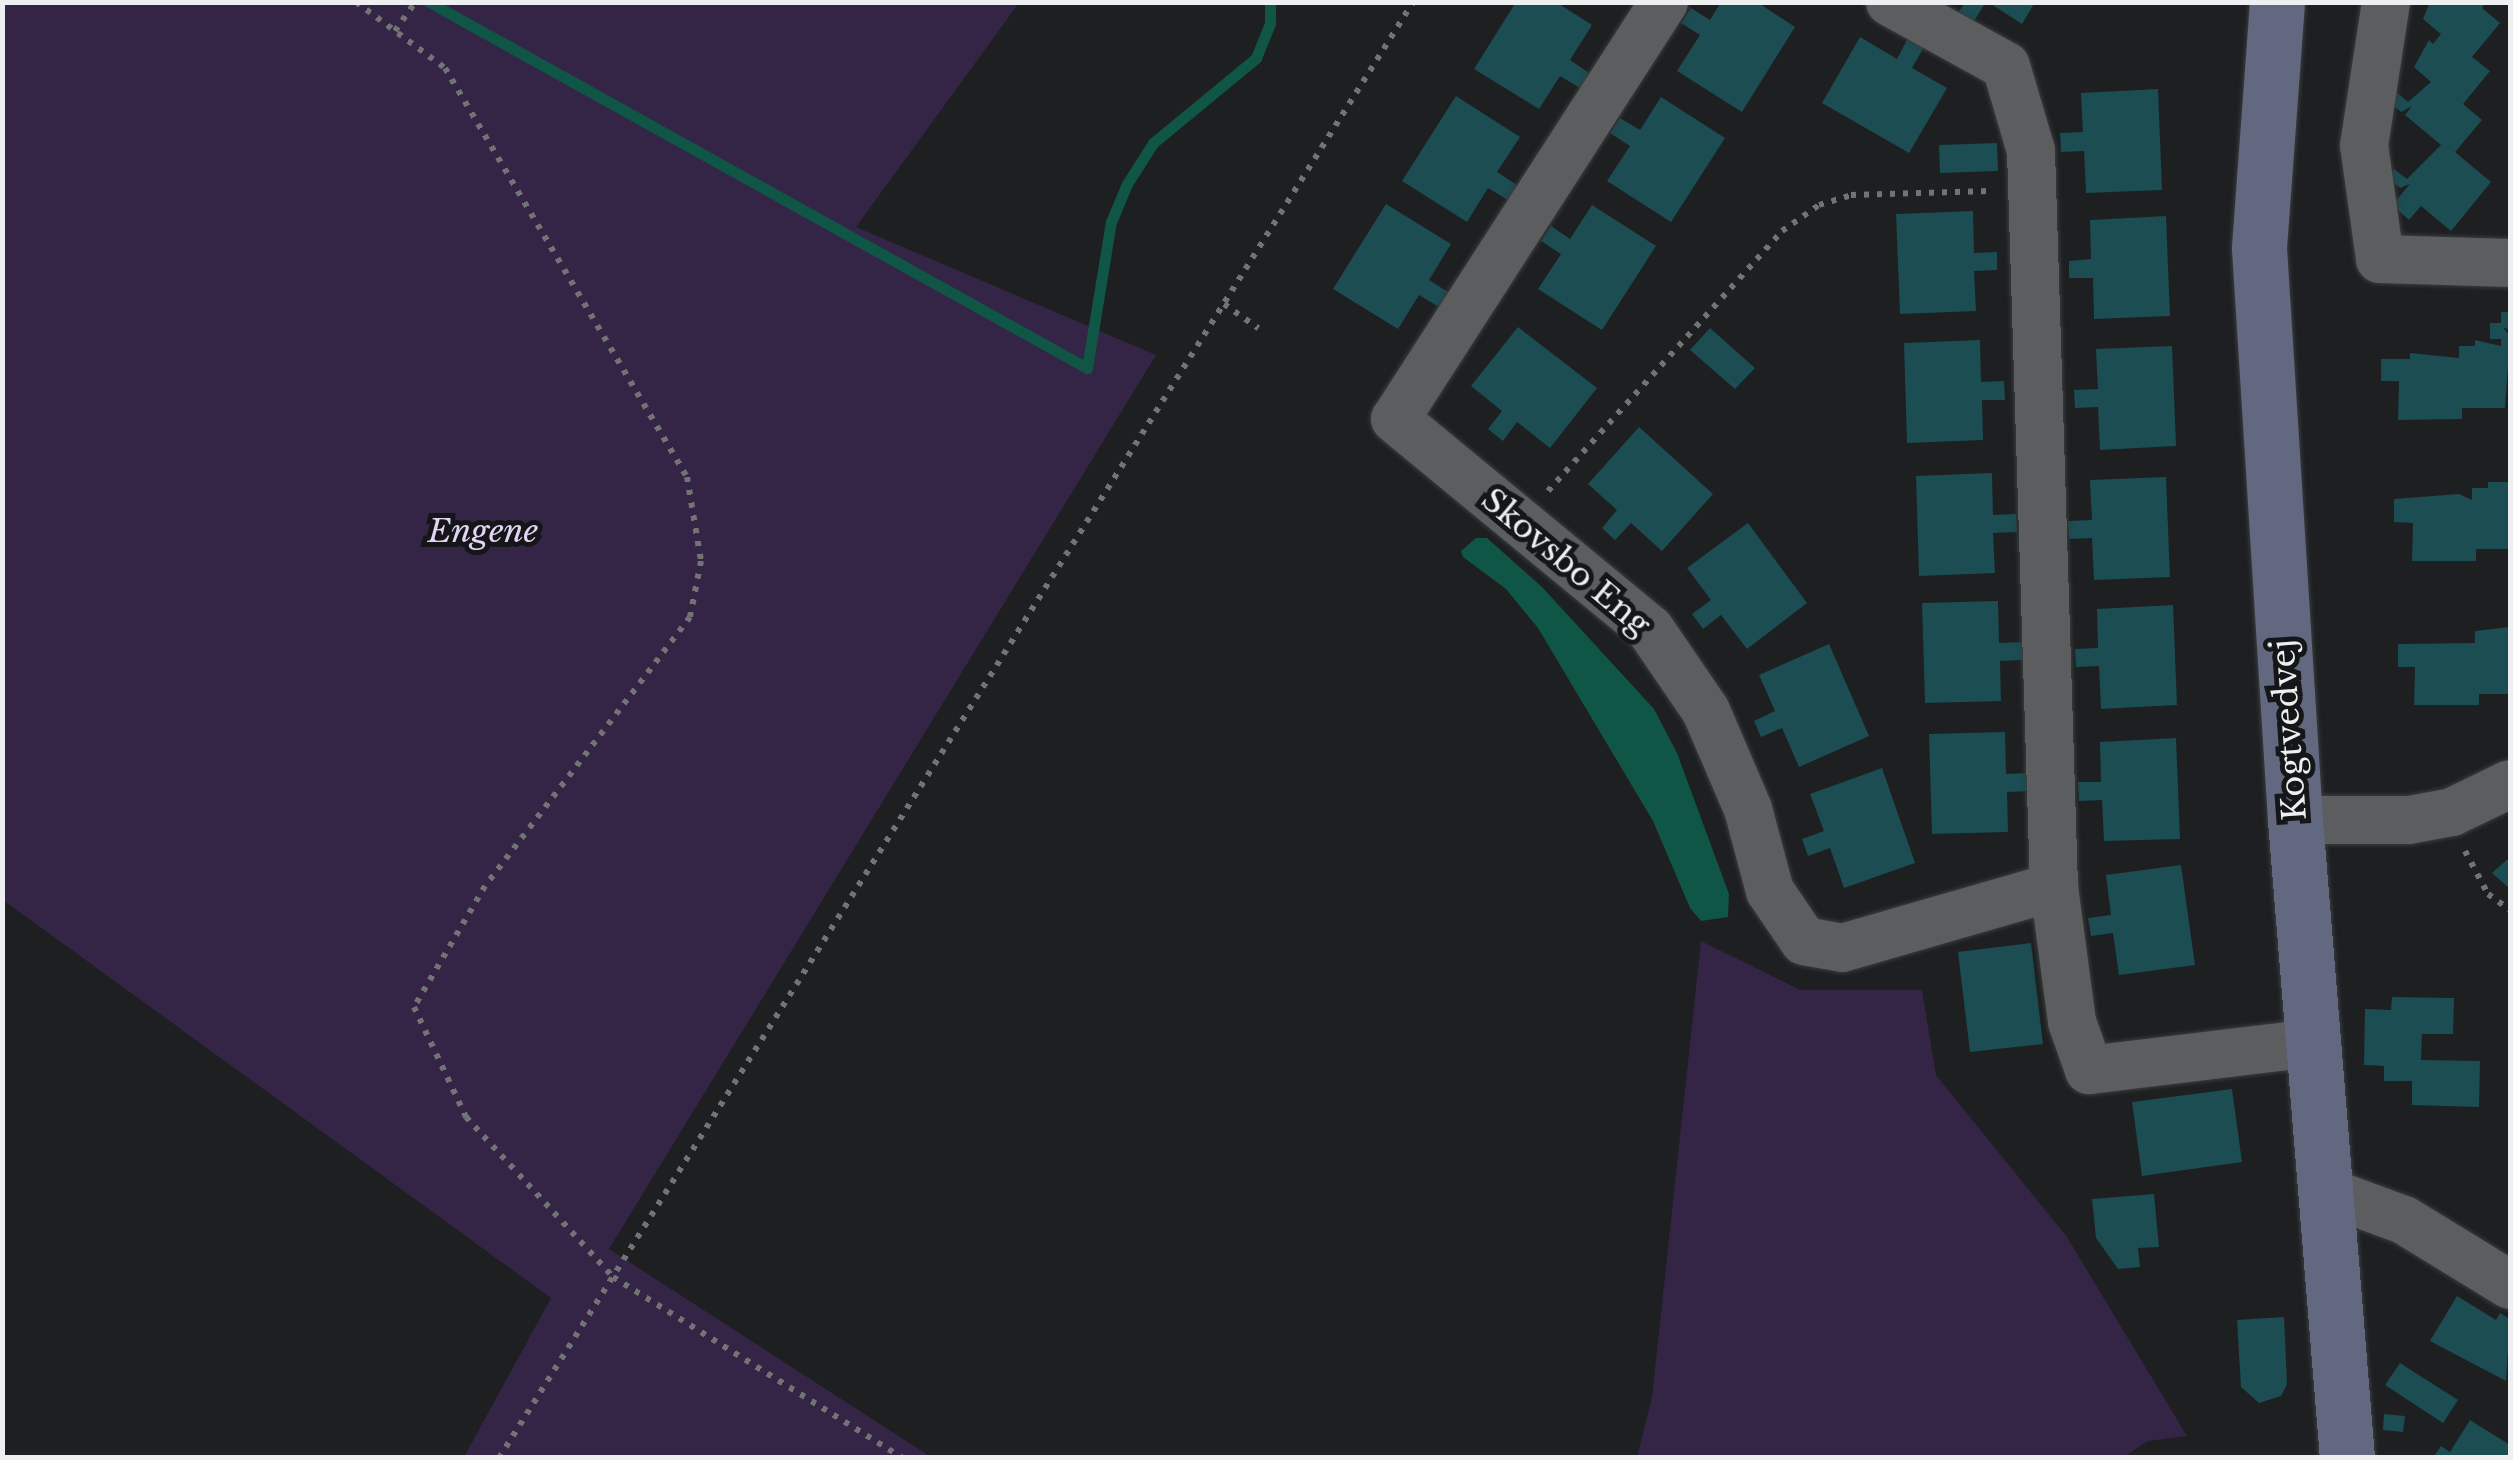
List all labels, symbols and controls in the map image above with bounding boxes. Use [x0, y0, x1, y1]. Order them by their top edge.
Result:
street label: Skovsbo Eng [1474, 480, 1658, 644]
park label: Engene [428, 512, 538, 550]
street label: Kogtvedvej [2264, 638, 2314, 822]

